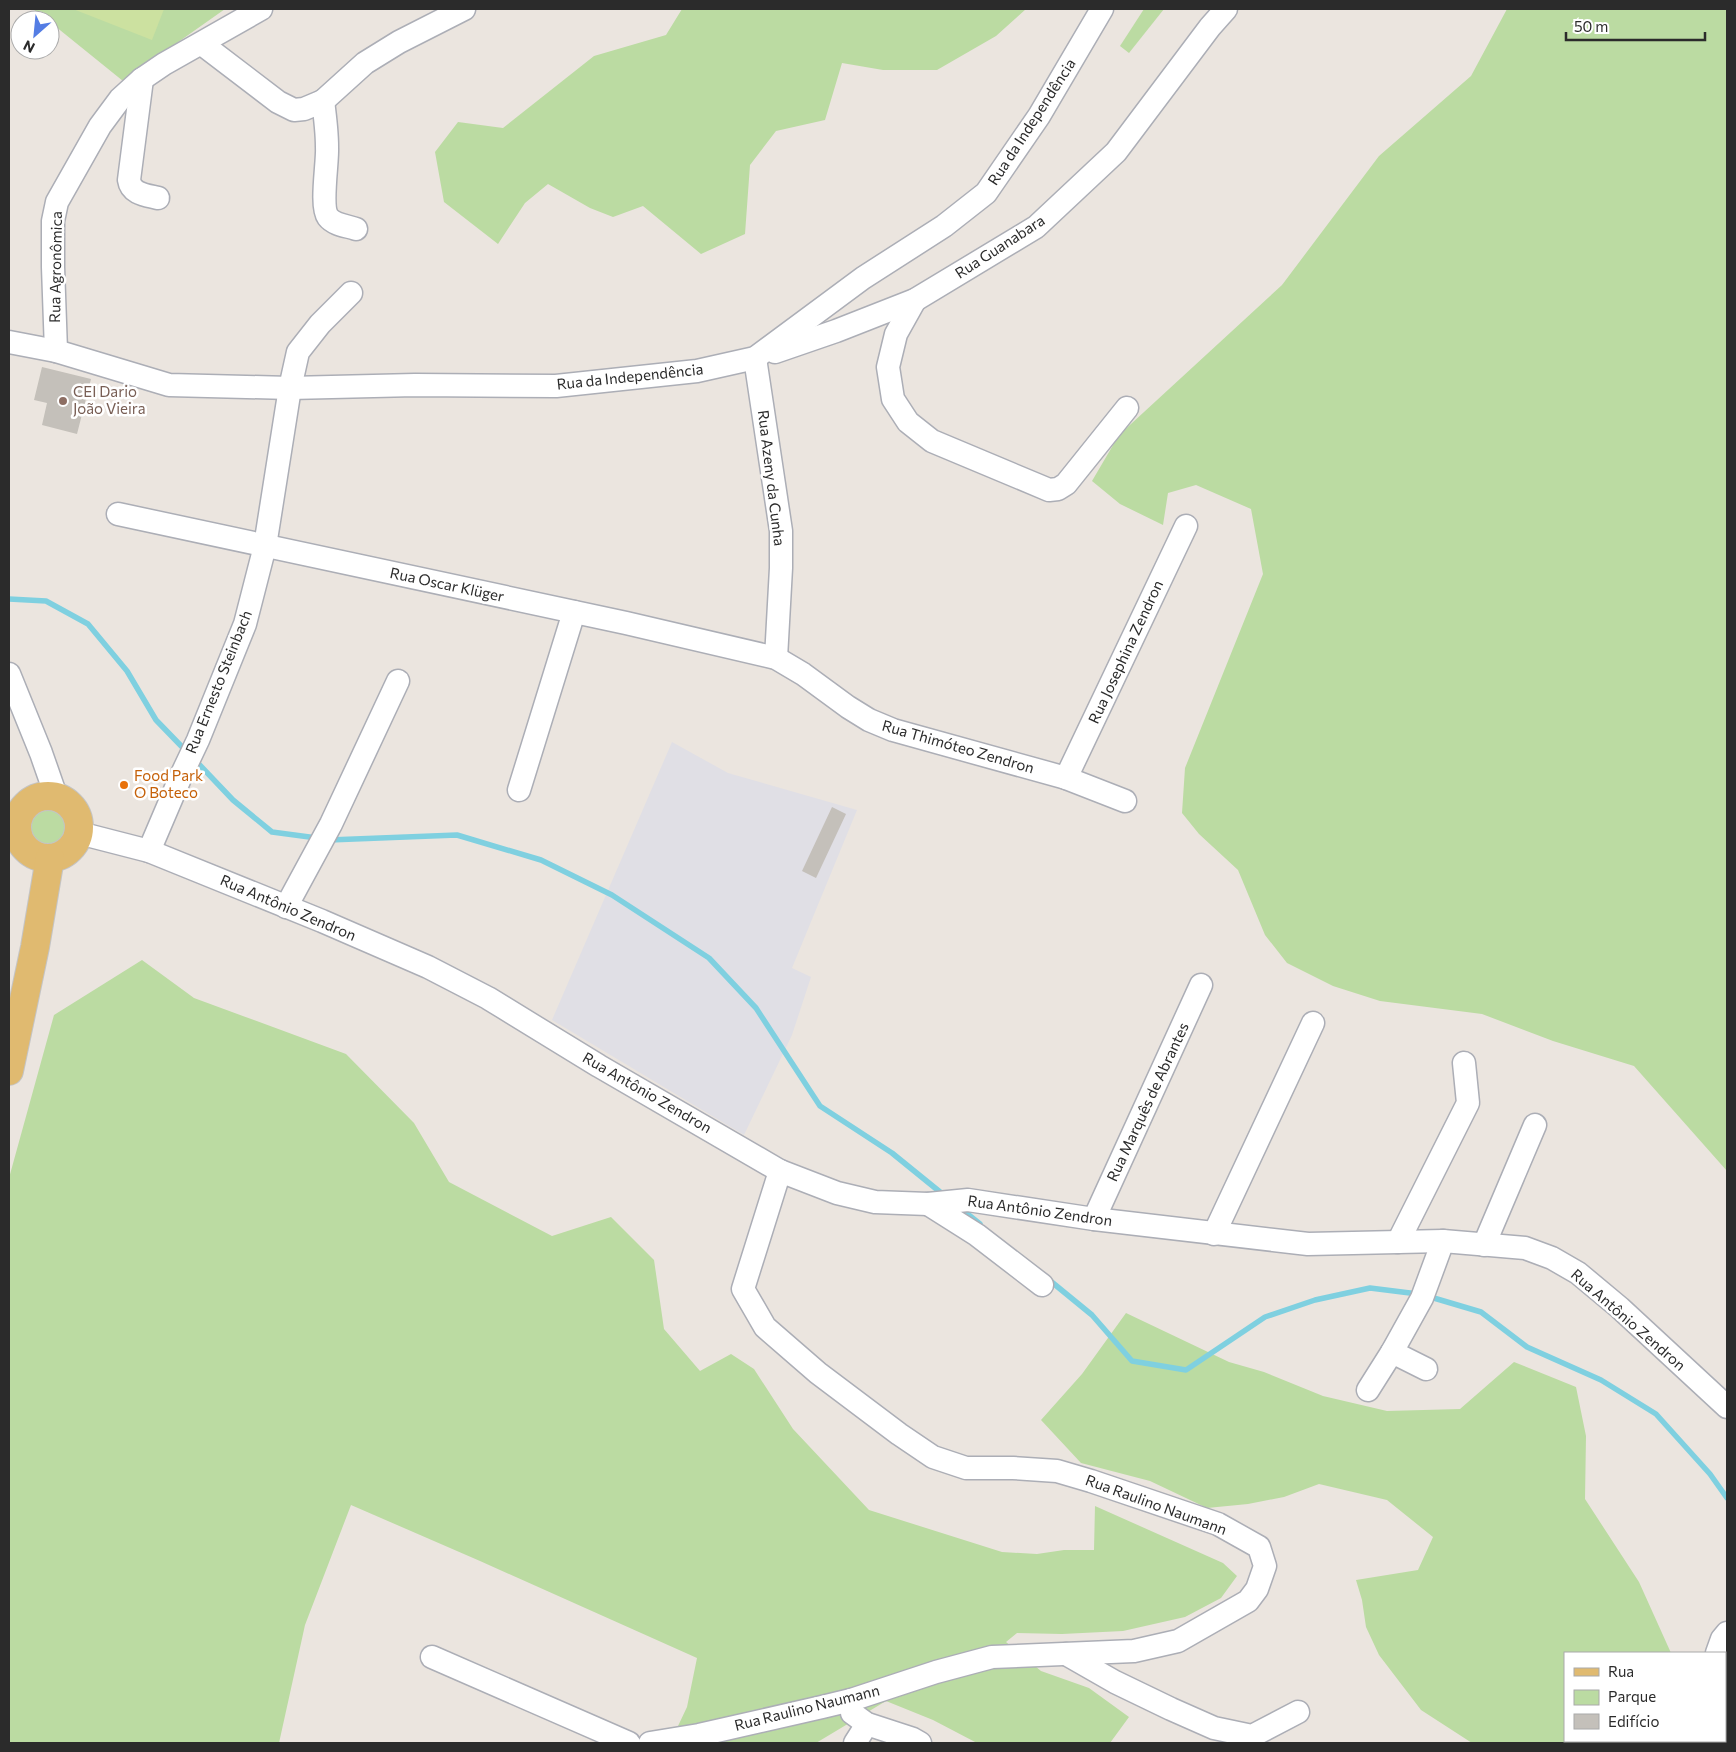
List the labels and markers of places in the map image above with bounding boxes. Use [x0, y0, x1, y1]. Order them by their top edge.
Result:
place label: CEI Dario João Vieira [73, 382, 146, 417]
marker: CEI Dario João Vieira [57, 395, 69, 407]
place label: Food Park O Boteco [134, 766, 203, 801]
marker: Food Park O Boteco [118, 779, 130, 791]

